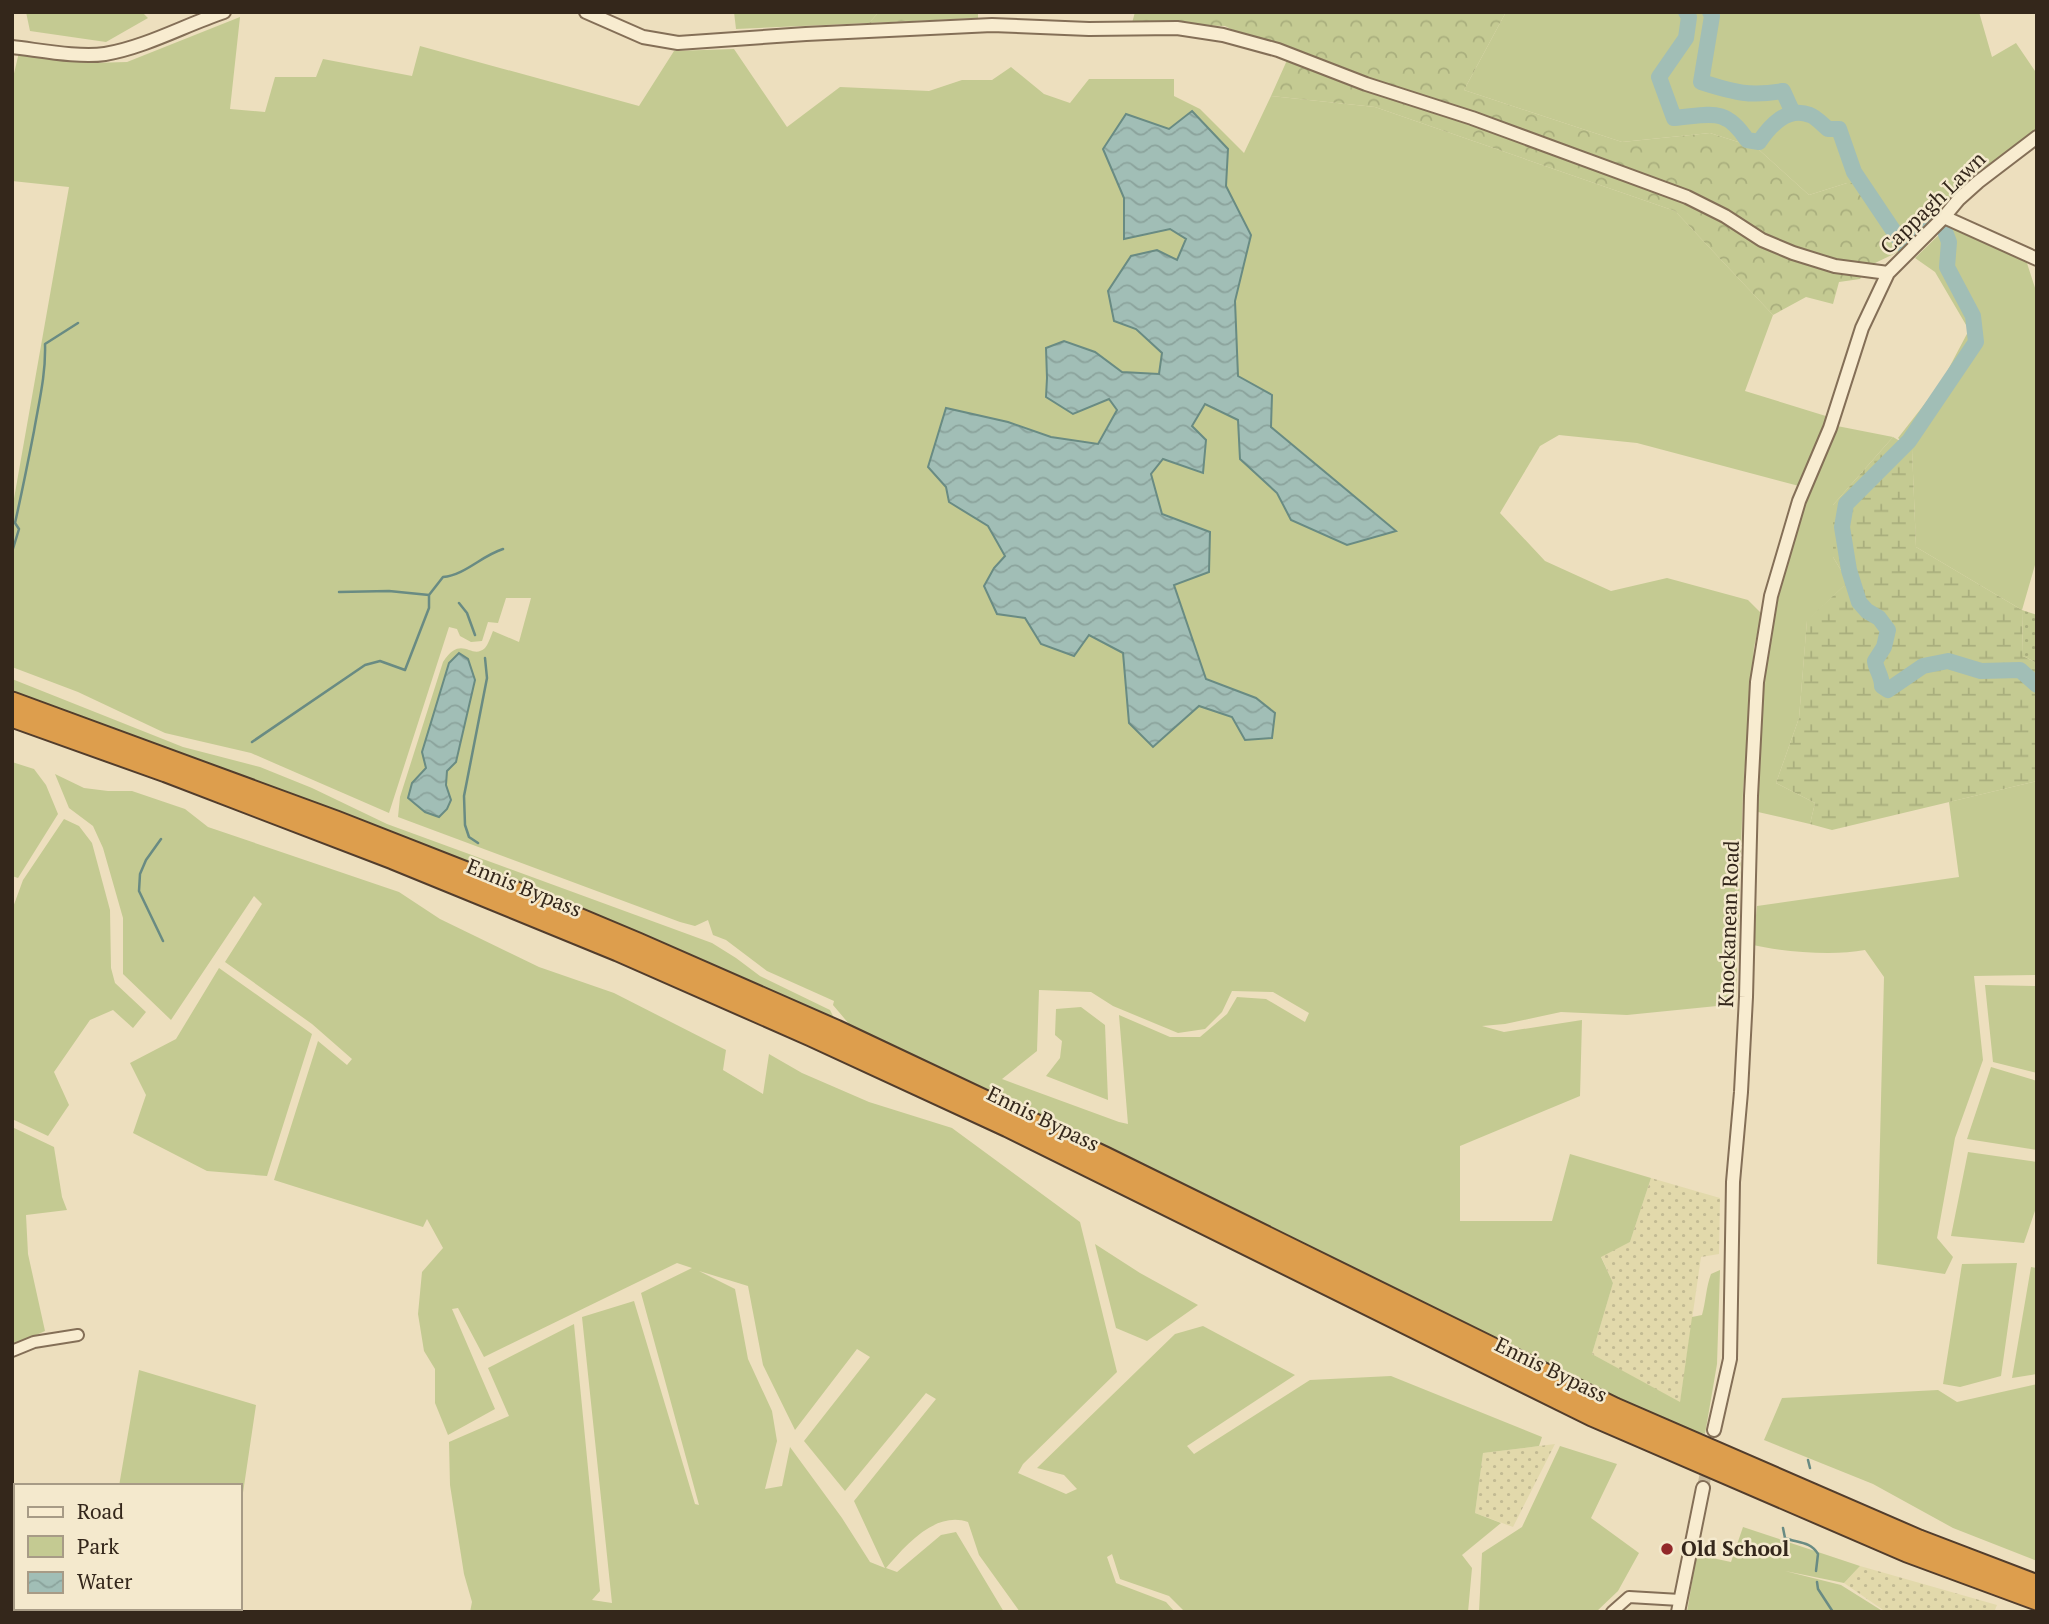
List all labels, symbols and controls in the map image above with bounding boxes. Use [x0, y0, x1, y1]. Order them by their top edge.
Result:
street label: Cappagh Lawn [1873, 144, 1992, 260]
street label: Knockanean Road [1711, 840, 1745, 1008]
street label: Ennis Bypass [463, 851, 586, 923]
street label: Ennis Bypass [983, 1079, 1104, 1157]
street label: Ennis Bypass [1491, 1330, 1612, 1408]
legend [14, 1484, 242, 1610]
text: Road [77, 1497, 124, 1525]
text: Park [77, 1532, 119, 1560]
place label: Old School [1681, 1534, 1789, 1562]
marker: Old School [1659, 1541, 1675, 1557]
text: Water [77, 1567, 132, 1595]

